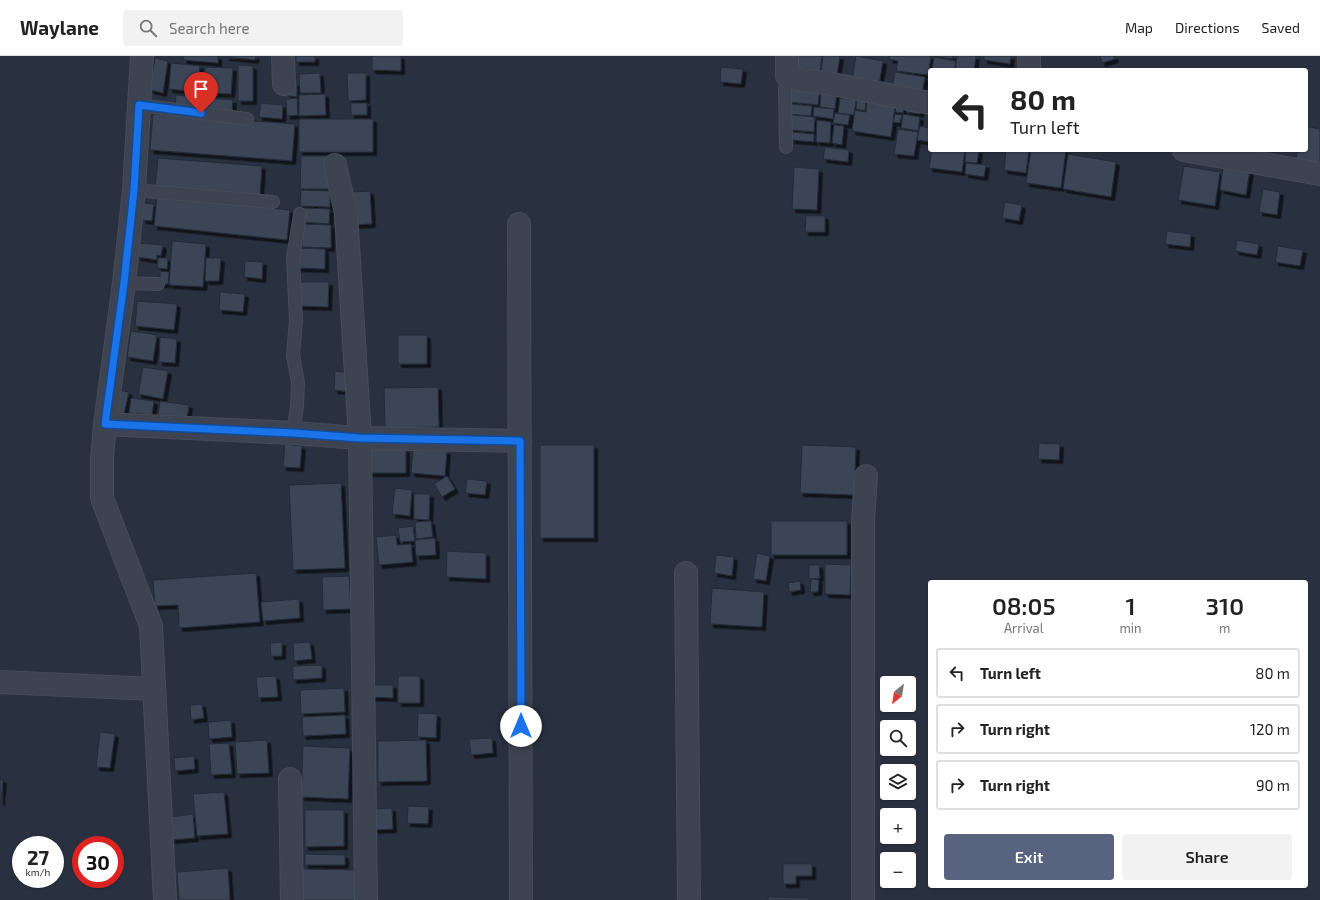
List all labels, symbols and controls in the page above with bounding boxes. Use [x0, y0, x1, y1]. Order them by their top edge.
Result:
search box [123, 10, 403, 46]
text: Waylane [20, 16, 99, 39]
icon: search [137, 17, 159, 39]
text: Search here [169, 19, 250, 37]
text: Map [1125, 19, 1153, 36]
text: Directions [1175, 19, 1240, 36]
text: Saved [1262, 19, 1300, 36]
pin [184, 72, 218, 113]
icon: arrive [190, 78, 212, 100]
text: 80 m [1010, 82, 1076, 116]
icon: left [944, 84, 996, 136]
text: Turn left [1010, 116, 1080, 138]
text: 08:05 [992, 591, 1056, 620]
text: 1 [1126, 591, 1136, 620]
text: 310 [1206, 591, 1244, 620]
text: Arrival [1004, 620, 1044, 636]
text: min [1119, 620, 1142, 636]
text: m [1219, 620, 1231, 636]
icon: left [946, 662, 968, 684]
text: Turn left [980, 664, 1041, 682]
text: 80 m [1255, 664, 1290, 682]
north arrow [880, 676, 916, 712]
map controls [880, 676, 916, 888]
position arrow [500, 705, 542, 747]
icon: right [946, 718, 968, 740]
button: search [880, 720, 916, 756]
text: Turn right [980, 720, 1050, 738]
text: 120 m [1250, 720, 1290, 738]
button: layers [880, 764, 916, 800]
icon: right [946, 774, 968, 796]
text: Turn right [980, 776, 1050, 794]
text: 90 m [1256, 776, 1290, 794]
button: + [880, 808, 916, 844]
button: Exit [944, 834, 1114, 880]
button: Share [1122, 834, 1292, 880]
speed limit sign: 30 [72, 836, 124, 888]
text: 27 [27, 845, 49, 869]
button: − [880, 852, 916, 888]
text: km/h [26, 866, 50, 878]

